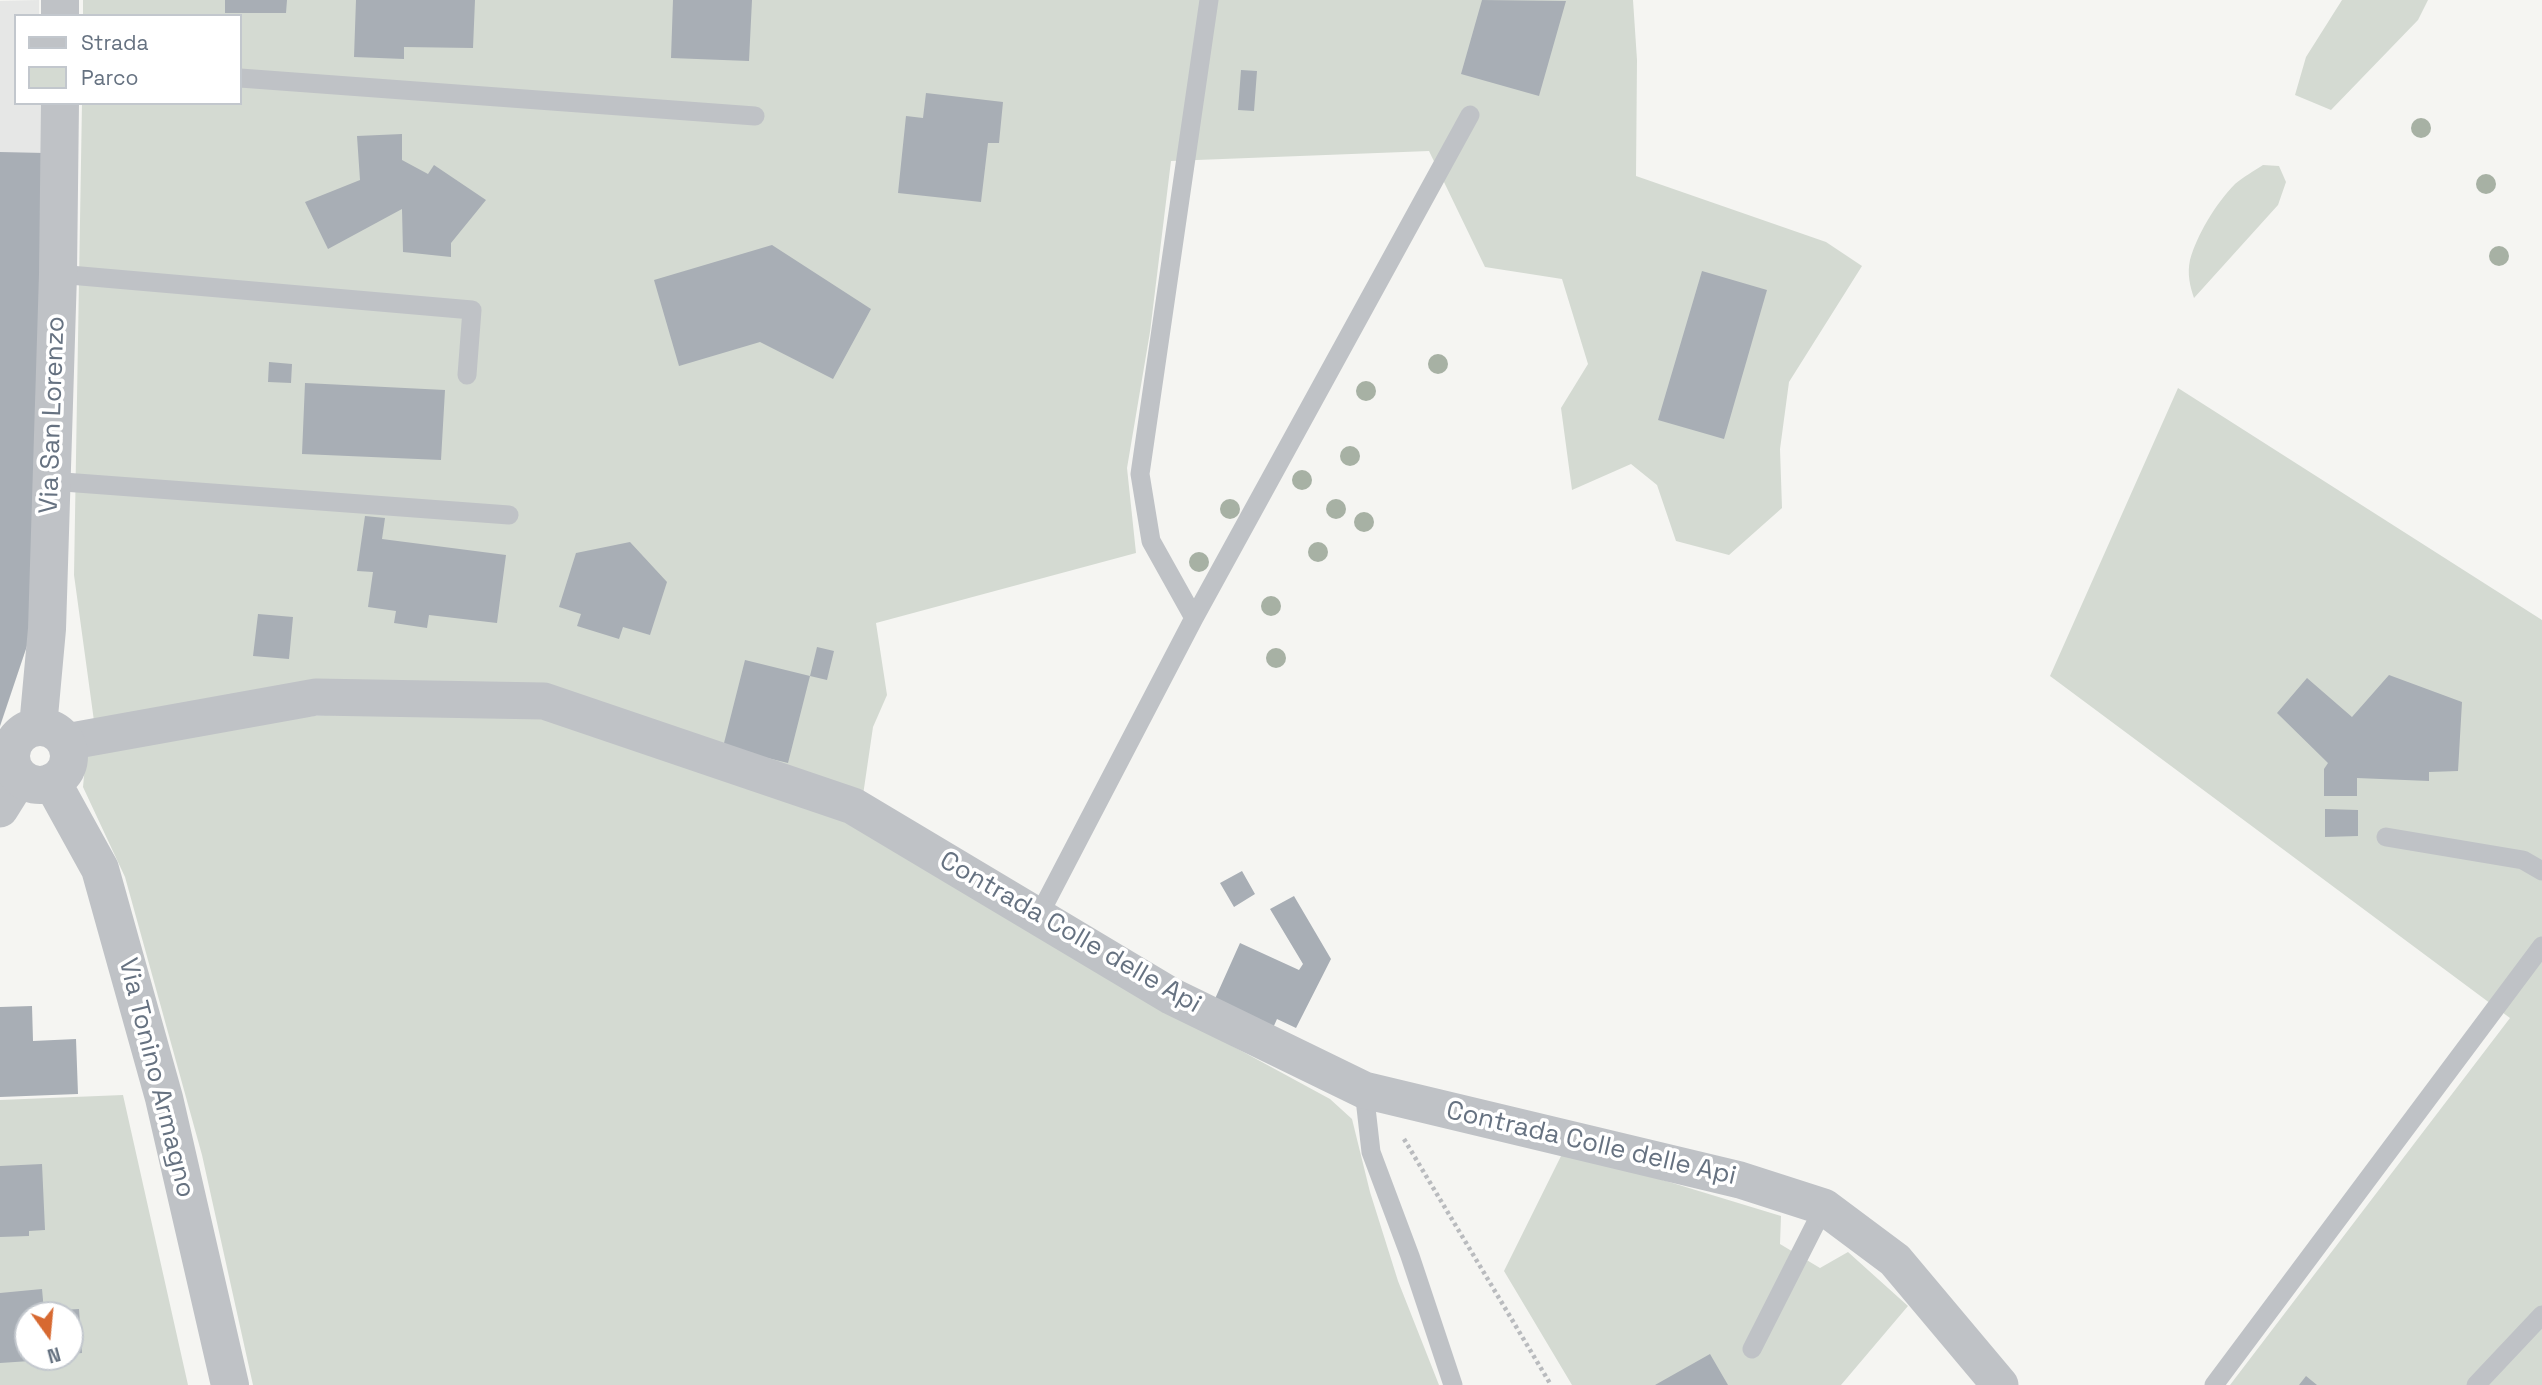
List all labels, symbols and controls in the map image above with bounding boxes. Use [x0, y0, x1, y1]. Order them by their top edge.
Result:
legend [14, 14, 242, 105]
text: Strada [81, 29, 148, 56]
text: Parco [81, 64, 139, 91]
street label: Via San Lorenzo [34, 316, 72, 514]
street label: Contrada Colle delle Api [934, 845, 1206, 1021]
street label: Via Tonino Armagno [111, 955, 201, 1201]
street label: Contrada Colle delle Api [1443, 1095, 1739, 1193]
north arrow [14, 1301, 84, 1371]
text: N [45, 1341, 63, 1369]

